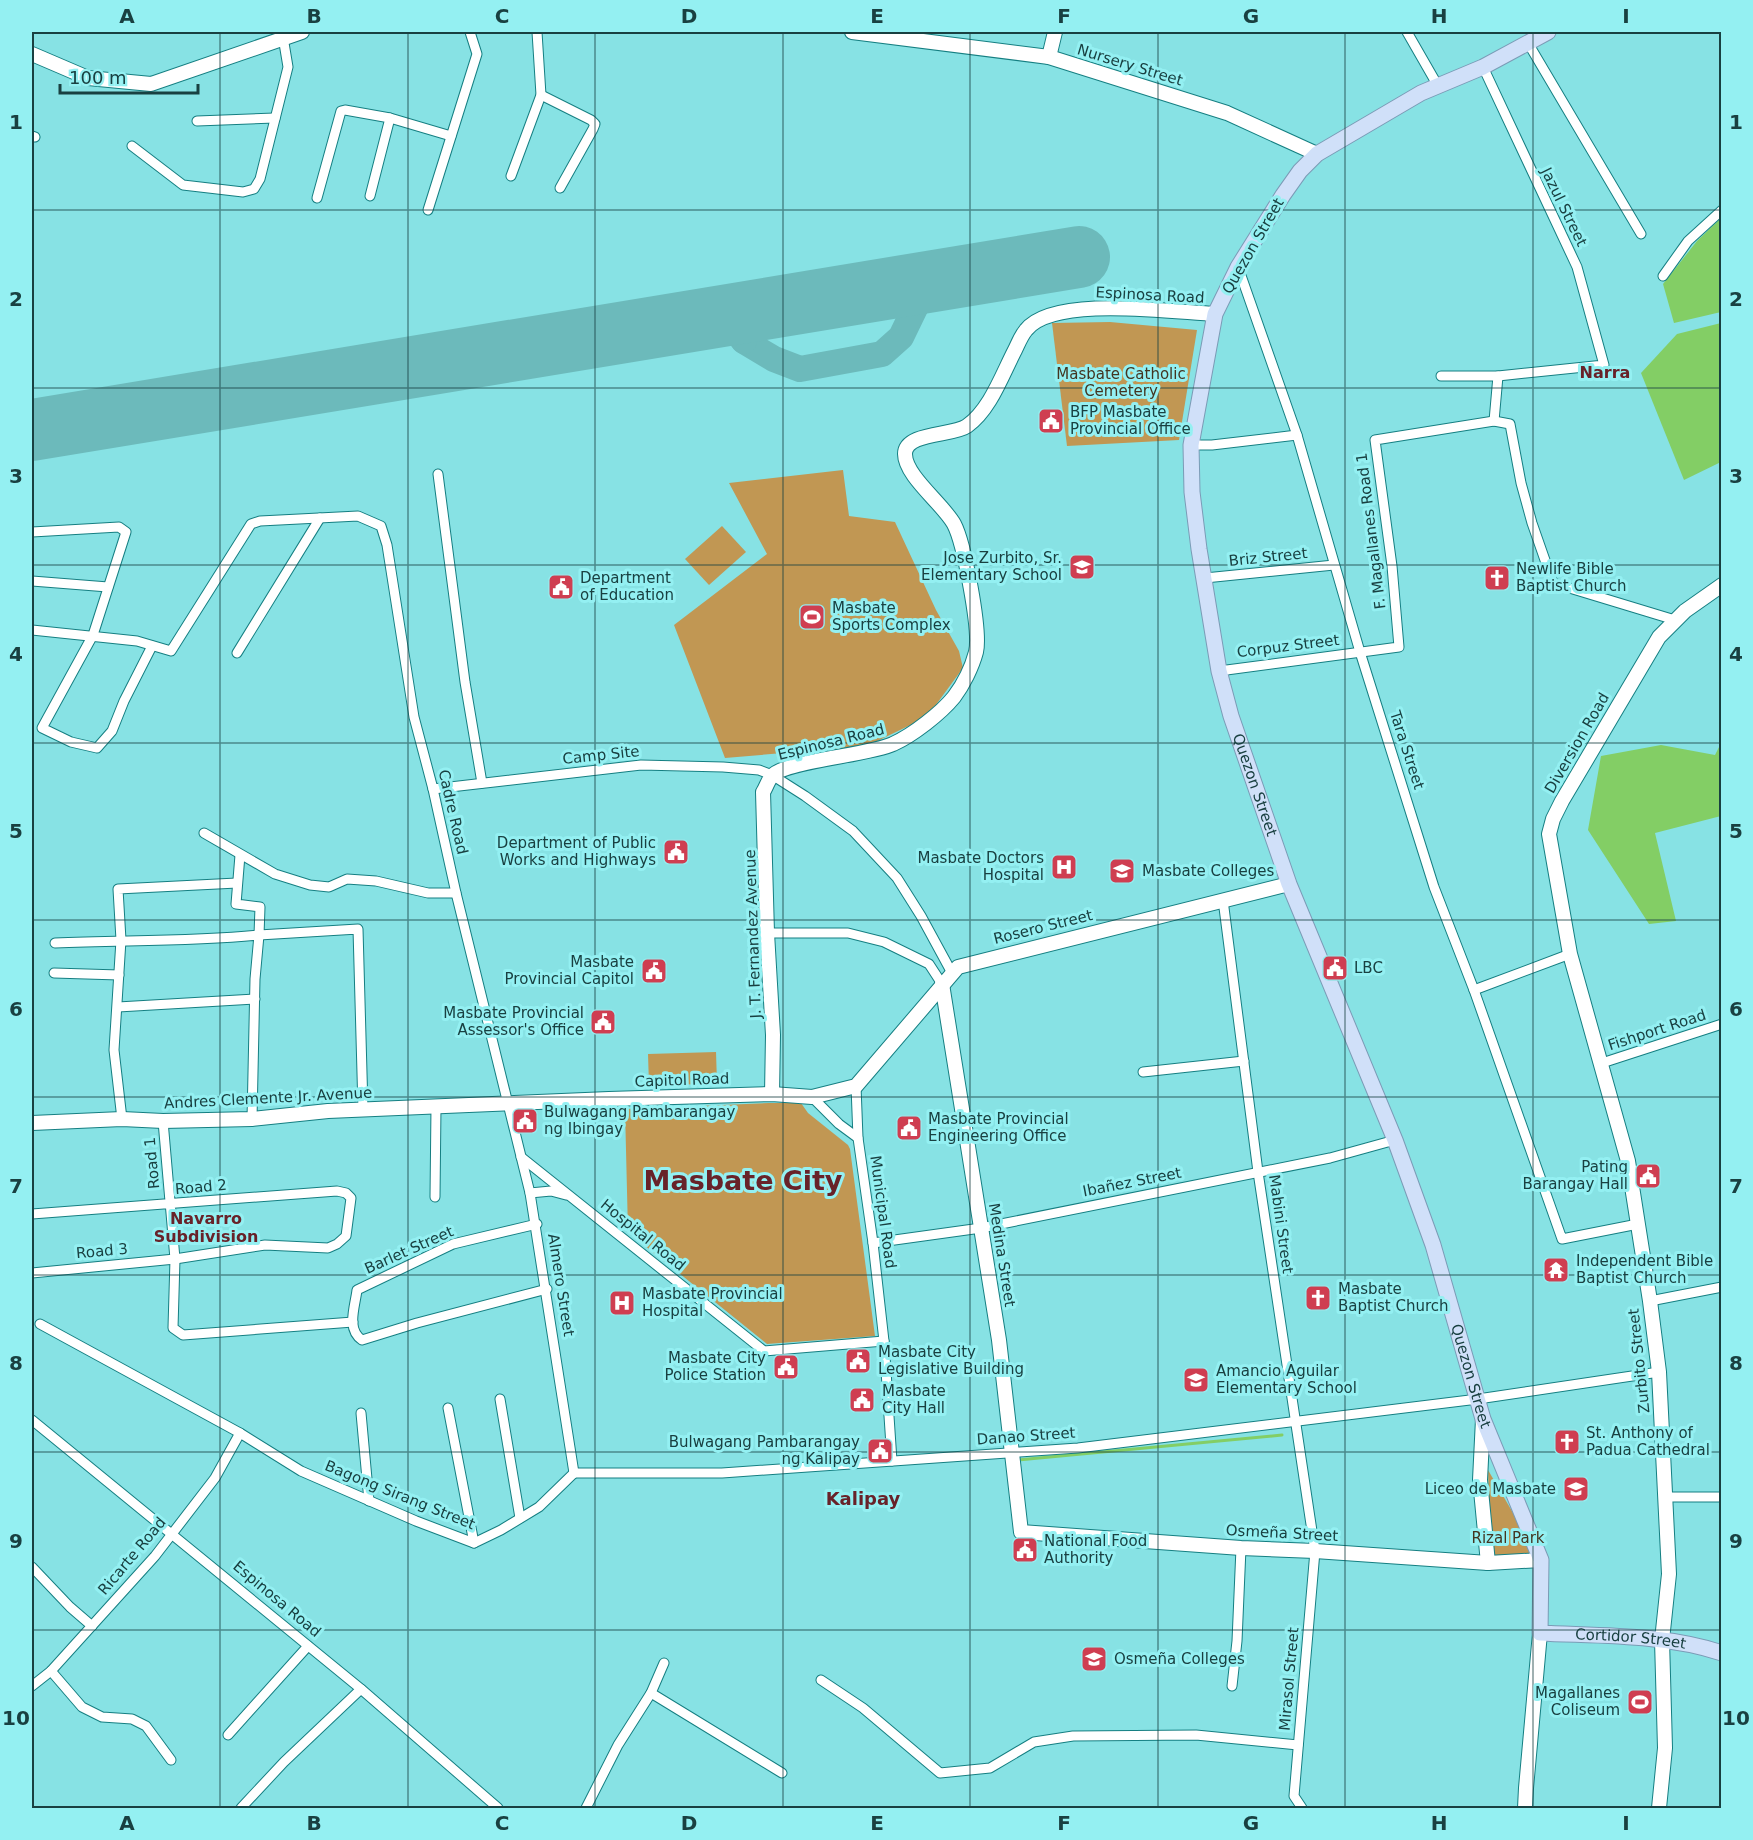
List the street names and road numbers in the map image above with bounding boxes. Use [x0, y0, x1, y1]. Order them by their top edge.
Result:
street label: Nursery Street [1075, 40, 1185, 90]
street label: Jazul Street [1537, 164, 1591, 249]
street label: Quezon Street [1218, 195, 1288, 297]
street label: Espinosa Road [1095, 283, 1205, 307]
street label: F. Magallanes Road 1 [1352, 452, 1390, 610]
street label: Briz Street [1228, 544, 1308, 570]
street label: Corpuz Street [1236, 631, 1340, 661]
street label: Diversion Road [1541, 690, 1613, 796]
street label: Tara Street [1386, 707, 1428, 792]
street label: Espinosa Road [776, 720, 886, 764]
street label: Quezon Street [1229, 731, 1281, 839]
street label: Camp Site [562, 742, 640, 768]
street label: Cadre Road [434, 768, 472, 856]
street label: J. T. Fernandez Avenue [741, 849, 765, 1020]
street label: Rosero Street [992, 906, 1094, 948]
street label: Fishport Road [1606, 1006, 1708, 1054]
street label: Capitol Road [634, 1069, 730, 1091]
street label: Andres Clemente Jr. Avenue [163, 1084, 373, 1112]
street label: Road 1 [141, 1136, 163, 1190]
street label: Municipal Road [866, 1154, 900, 1270]
street label: Ibañez Street [1081, 1164, 1183, 1200]
street label: Mabini Street [1265, 1173, 1297, 1275]
street label: Road 2 [174, 1176, 228, 1198]
street label: Hospital Road [597, 1195, 689, 1275]
street label: Medina Street [985, 1202, 1019, 1308]
street label: Barlet Street [362, 1222, 456, 1278]
street label: Almero Street [544, 1232, 578, 1338]
street label: Road 3 [75, 1240, 129, 1262]
street label: Zurbito Street [1625, 1308, 1653, 1414]
street label: Quezon Street [1447, 1322, 1495, 1431]
street label: Danao Street [976, 1424, 1076, 1448]
street label: Bagong Sirang Street [322, 1457, 478, 1533]
street label: Ricarte Road [94, 1514, 170, 1598]
street label: Osmeña Street [1225, 1521, 1339, 1545]
street label: Espinosa Road [229, 1557, 325, 1641]
street label: Cortidor Street [1575, 1625, 1688, 1653]
street label: Mirasol Street [1276, 1626, 1303, 1732]

